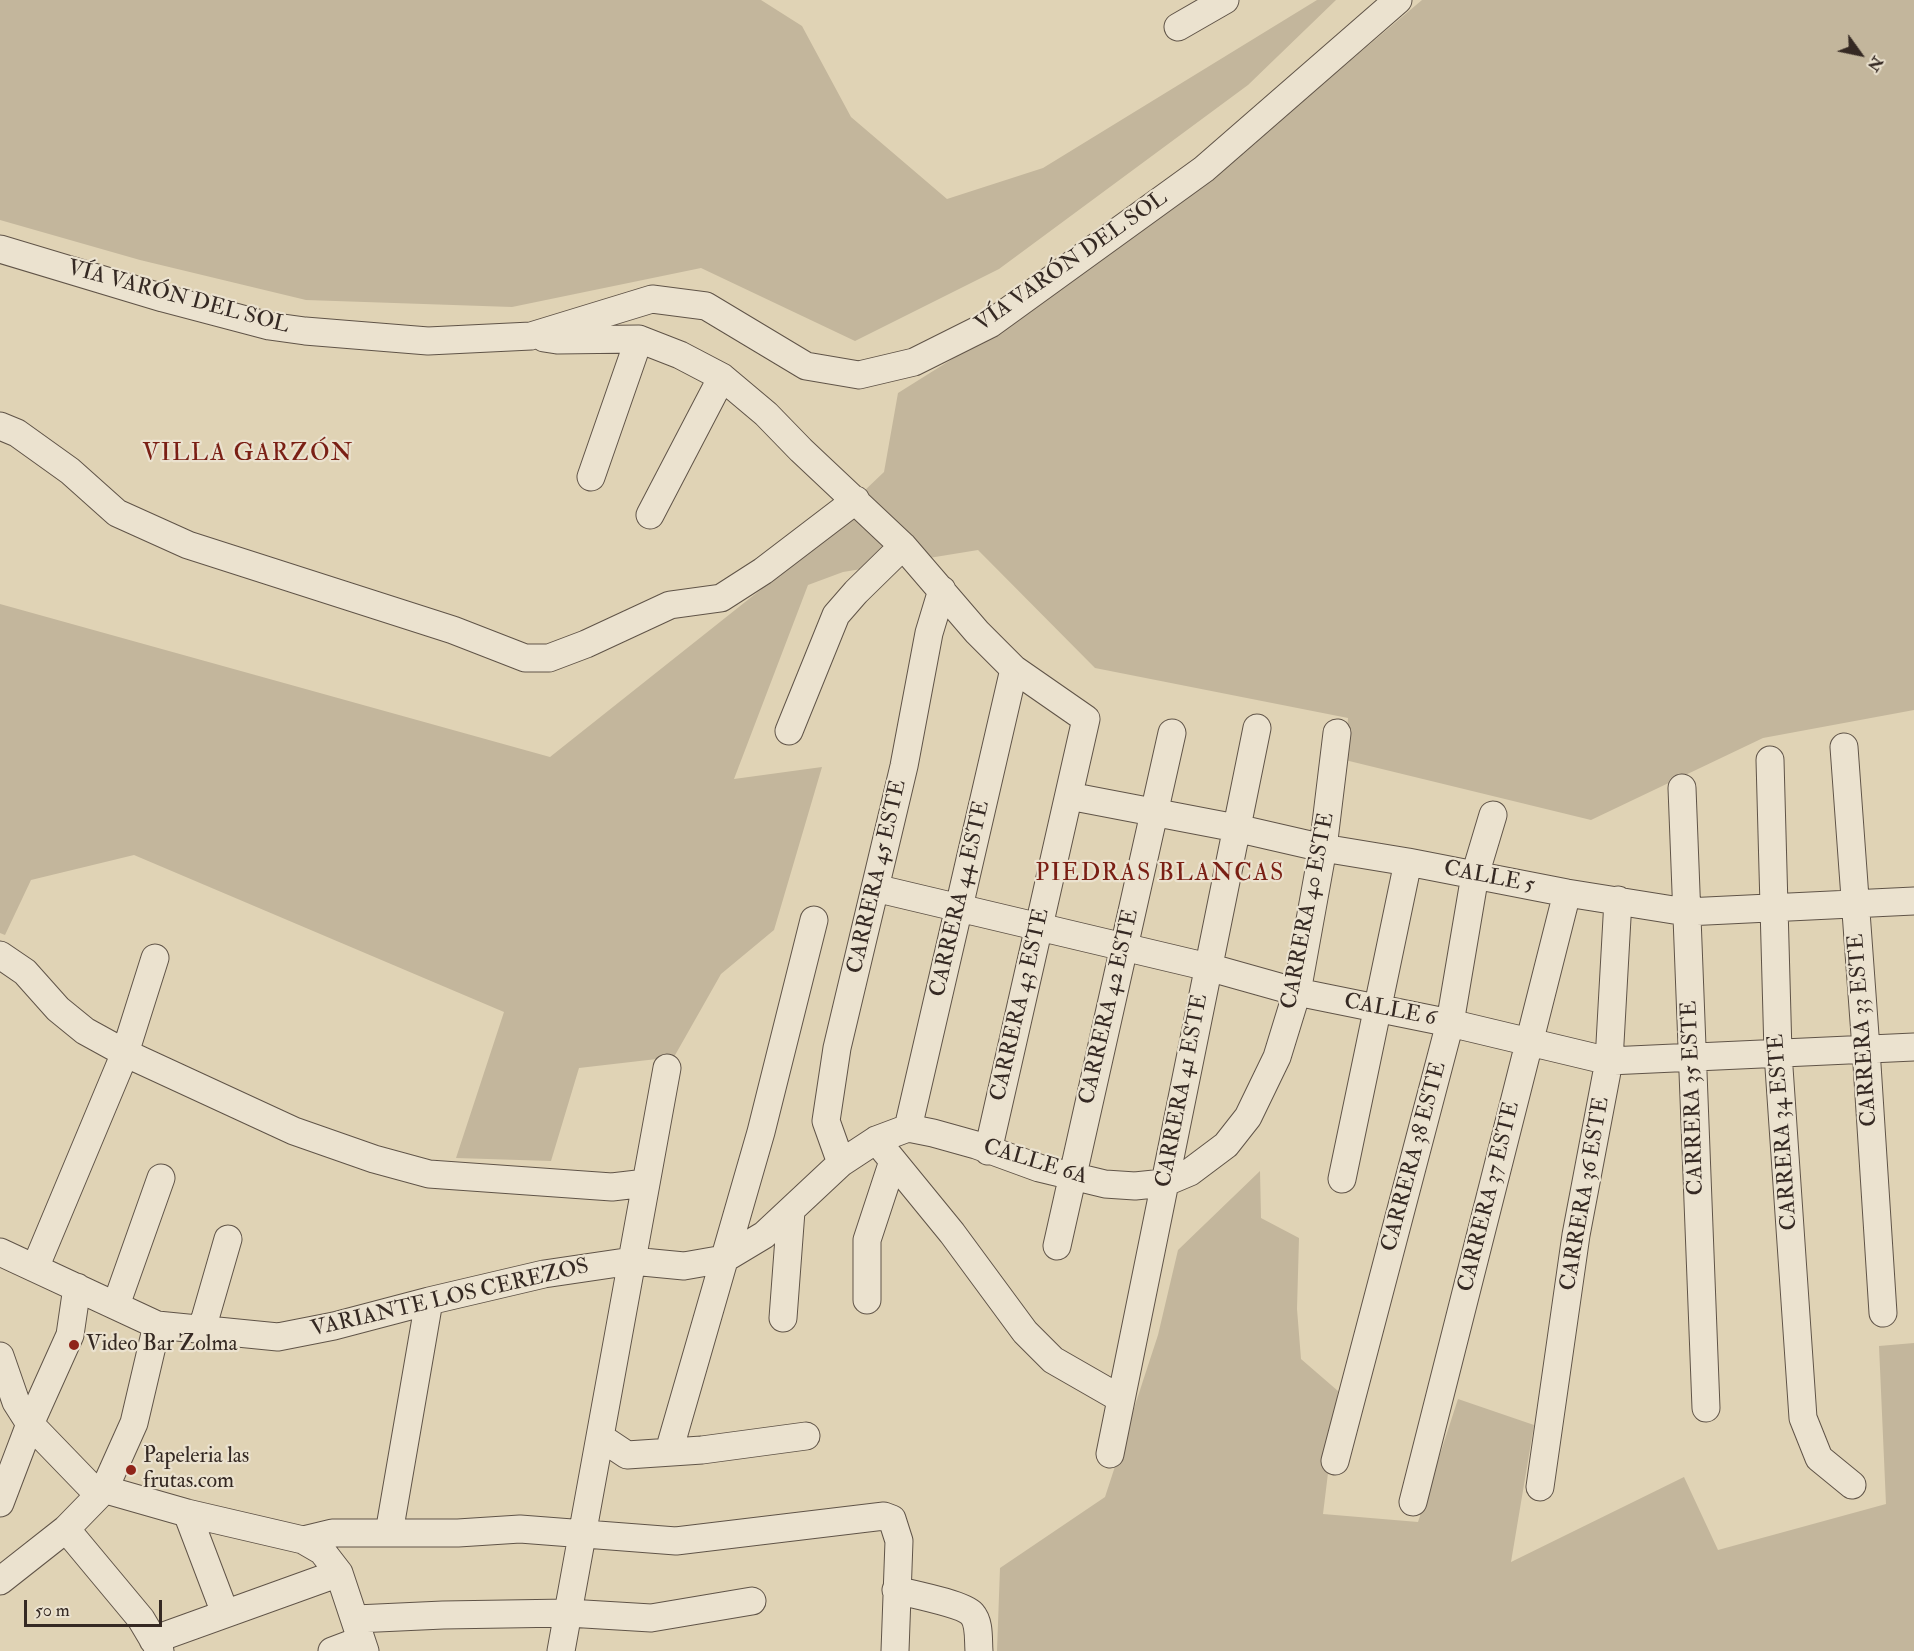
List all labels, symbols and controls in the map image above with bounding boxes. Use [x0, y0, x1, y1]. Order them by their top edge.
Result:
north arrow [1830, 24, 1890, 84]
text: N [1863, 52, 1887, 75]
street label: VÍA VARÓN DEL SOL [971, 186, 1173, 338]
street label: VÍA VARÓN DEL SOL [64, 256, 292, 340]
district label: VILLA GARZÓN [142, 441, 354, 469]
street label: CARRERA 45 ESTE [843, 777, 913, 977]
street label: CARRERA 44 ESTE [926, 798, 996, 1000]
street label: CARRERA 40 ESTE [1277, 810, 1341, 1012]
street label: CALLE 5 [1441, 856, 1537, 900]
district label: PIEDRAS BLANCAS [1035, 861, 1285, 889]
street label: CARRERA 43 ESTE [986, 906, 1056, 1104]
street label: CARRERA 42 ESTE [1075, 907, 1145, 1107]
street label: CARRERA 33 ESTE [1844, 933, 1884, 1127]
street label: CALLE 6 [1342, 989, 1438, 1033]
street label: CARRERA 41 ESTE [1151, 992, 1215, 1190]
street label: CARRERA 35 ESTE [1677, 1000, 1711, 1196]
street label: CARRERA 34 ESTE [1764, 1033, 1804, 1231]
street label: CARRERA 38 ESTE [1377, 1059, 1453, 1255]
street label: CARRERA 36 ESTE [1556, 1095, 1616, 1293]
street label: CARRERA 37 ESTE [1454, 1099, 1526, 1295]
street label: CALLE 6A [980, 1135, 1090, 1191]
street label: VARIANTE LOS CEREZOS [308, 1254, 592, 1344]
place label: Video Bar Zolma [86, 1332, 237, 1358]
marker: Video Bar Zolma [67, 1338, 81, 1352]
place label: Papeleria las frutas.com [143, 1444, 249, 1496]
marker: Papeleria las frutas.com [124, 1463, 138, 1477]
scale bar [27, 1588, 165, 1626]
text: 50 m [35, 1599, 70, 1622]

